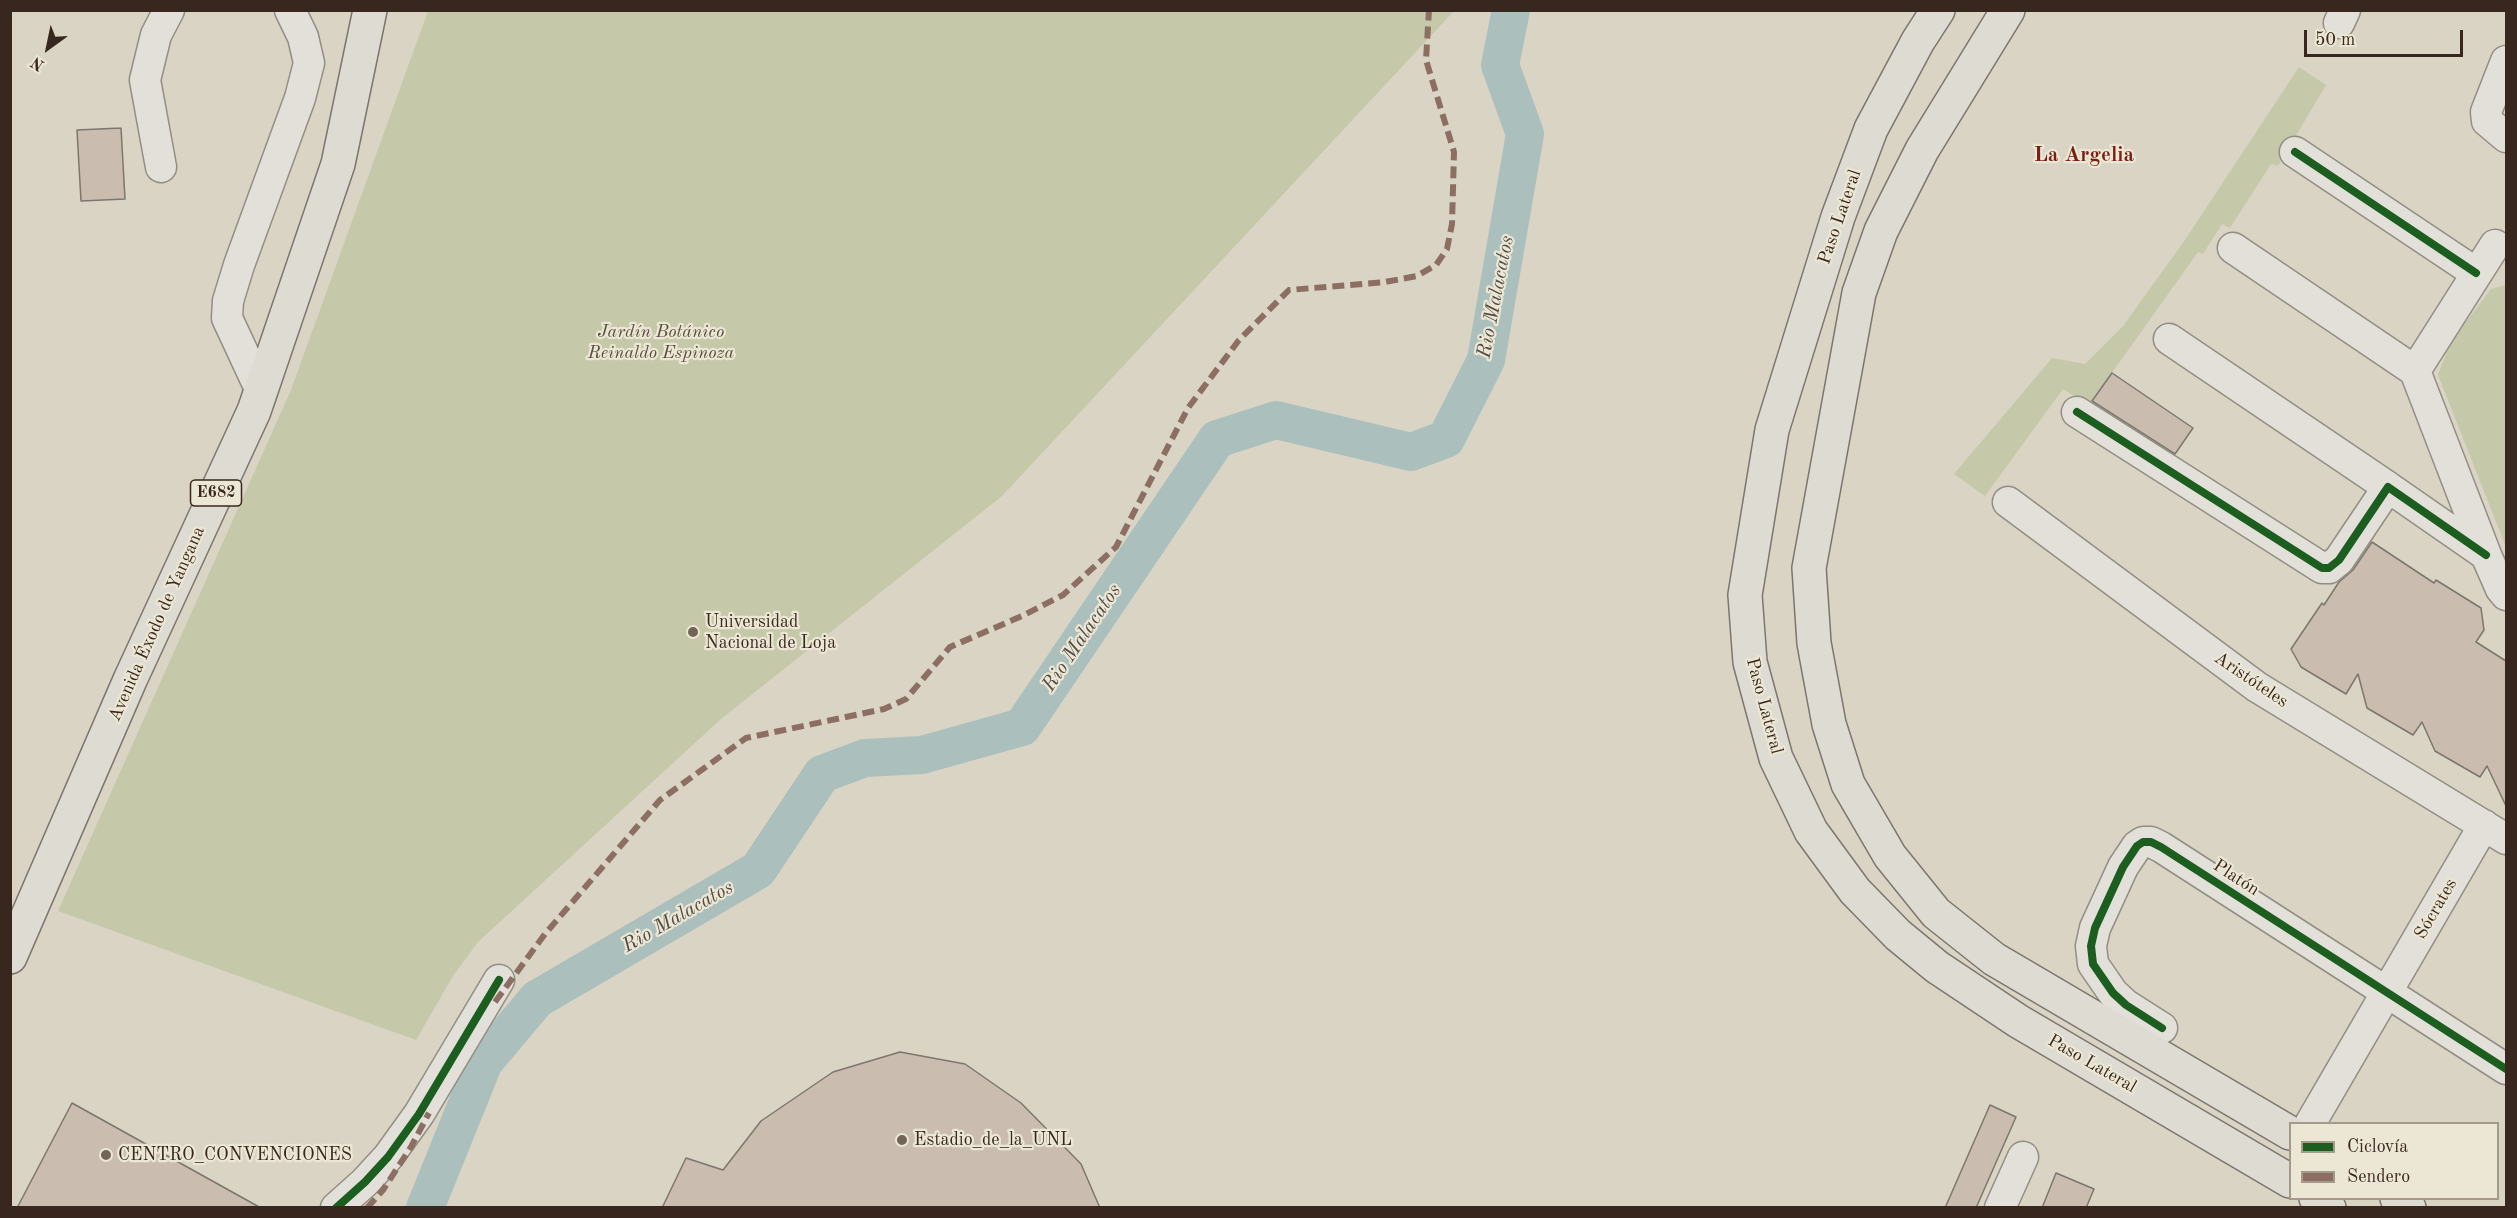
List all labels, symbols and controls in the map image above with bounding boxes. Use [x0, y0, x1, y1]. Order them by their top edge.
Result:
north arrow [18, 18, 78, 78]
scale bar [2307, 18, 2466, 56]
text: 50 m [2315, 31, 2355, 49]
text: N [29, 53, 48, 73]
district label: La Argelia [2034, 142, 2134, 168]
street label: Paso Lateral [1814, 167, 1866, 267]
water label: Rio Malacatos [1472, 234, 1520, 360]
park label: Jardín Botánico Reinaldo Espinoza [588, 321, 734, 364]
road number: E682 [190, 480, 242, 506]
street label: Avenida Éxodo de Yangana [104, 523, 210, 725]
water label: Rio Malacatos [1037, 580, 1127, 696]
place label: Universidad Nacional de Loja [705, 611, 836, 654]
marker: Universidad Nacional de Loja [686, 625, 700, 639]
street label: Aristóteles [2210, 647, 2292, 713]
street label: Paso Lateral [1741, 655, 1787, 757]
street label: Platón [2209, 855, 2263, 901]
street label: Sócrates [2410, 875, 2462, 943]
water label: Rio Malacatos [618, 876, 738, 958]
street label: Paso Lateral [2044, 1030, 2140, 1098]
legend [2289, 1122, 2499, 1200]
place label: Estadio_de_la_UNL [914, 1129, 1072, 1151]
marker: Estadio_de_la_UNL [895, 1133, 909, 1147]
text: Ciclovía [2347, 1138, 2408, 1156]
place label: CENTRO_CONVENCIONES [118, 1144, 352, 1166]
marker: CENTRO_CONVENCIONES [99, 1148, 113, 1162]
text: Sendero [2347, 1168, 2410, 1186]

